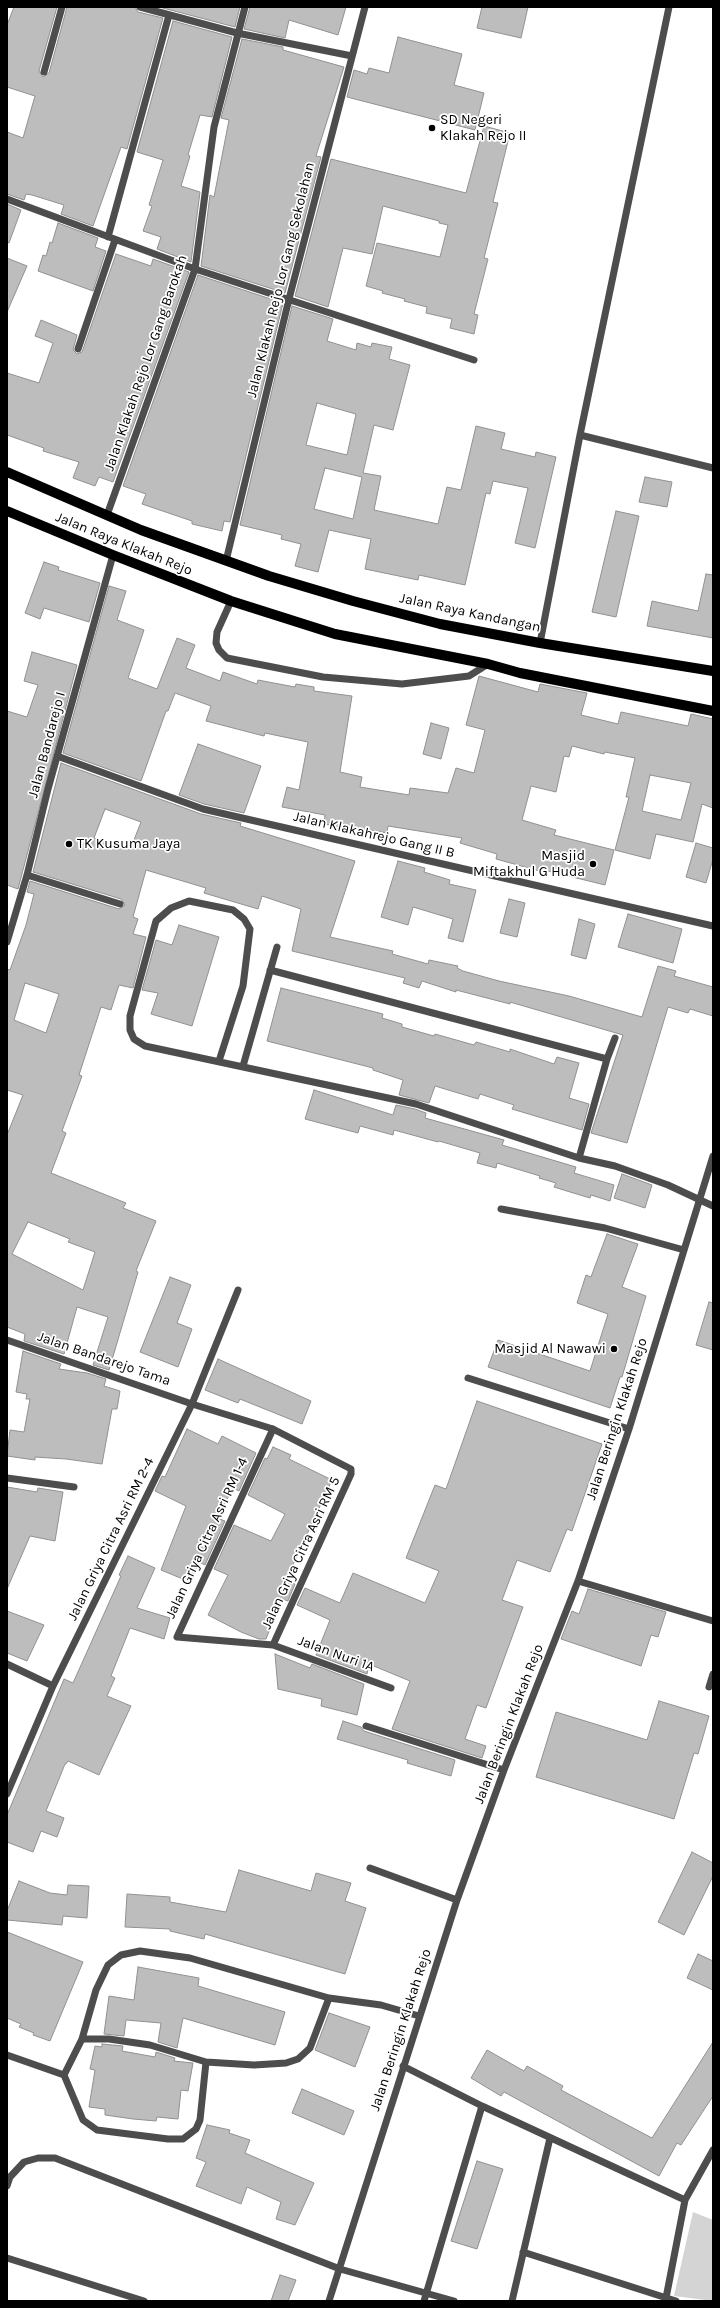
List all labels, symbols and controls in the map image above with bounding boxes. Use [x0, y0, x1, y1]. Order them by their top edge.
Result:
place label: SD Negeri Klakah Rejo II [440, 112, 526, 144]
marker: SD Negeri Klakah Rejo II [427, 123, 437, 133]
street label: Jalan Klakah Rejo Lor Gang Sekolahan [244, 161, 318, 399]
street label: Jalan Klakah Rejo Lor Gang Barokah [101, 253, 191, 473]
street label: Jalan Raya Klakah Rejo [53, 509, 195, 579]
street label: Jalan Raya Kandangan [398, 590, 542, 636]
street label: Jalan Bandarejo I [25, 690, 69, 800]
street label: Jalan Klakahrejo Gang II B [292, 808, 456, 862]
place label: TK Kusuma Jaya [77, 836, 180, 852]
marker: TK Kusuma Jaya [64, 839, 74, 849]
place label: Masjid Miftakhul G Huda [473, 848, 585, 880]
marker: Masjid Miftakhul G Huda [588, 859, 598, 869]
street label: Jalan Bandarejo Tama [35, 1328, 173, 1390]
street label: Jalan Beringin Klakah Rejo [583, 1336, 651, 1502]
place label: Masjid Al Nawawi [494, 1341, 606, 1357]
marker: Masjid Al Nawawi [609, 1344, 619, 1354]
street label: Jalan Griya Citra Asri RM 2-4 [64, 1455, 158, 1623]
street label: Jalan Griya Citra Asri RM 1-4 [162, 1455, 252, 1621]
street label: Jalan Griya Citra Asri RM 5 [258, 1474, 344, 1632]
street label: Jalan Nuri 1A [296, 1632, 376, 1676]
street label: Jalan Beringin Klakah Rejo [471, 1642, 547, 1806]
street label: Jalan Beringin Klakah Rejo [367, 1947, 435, 2113]

